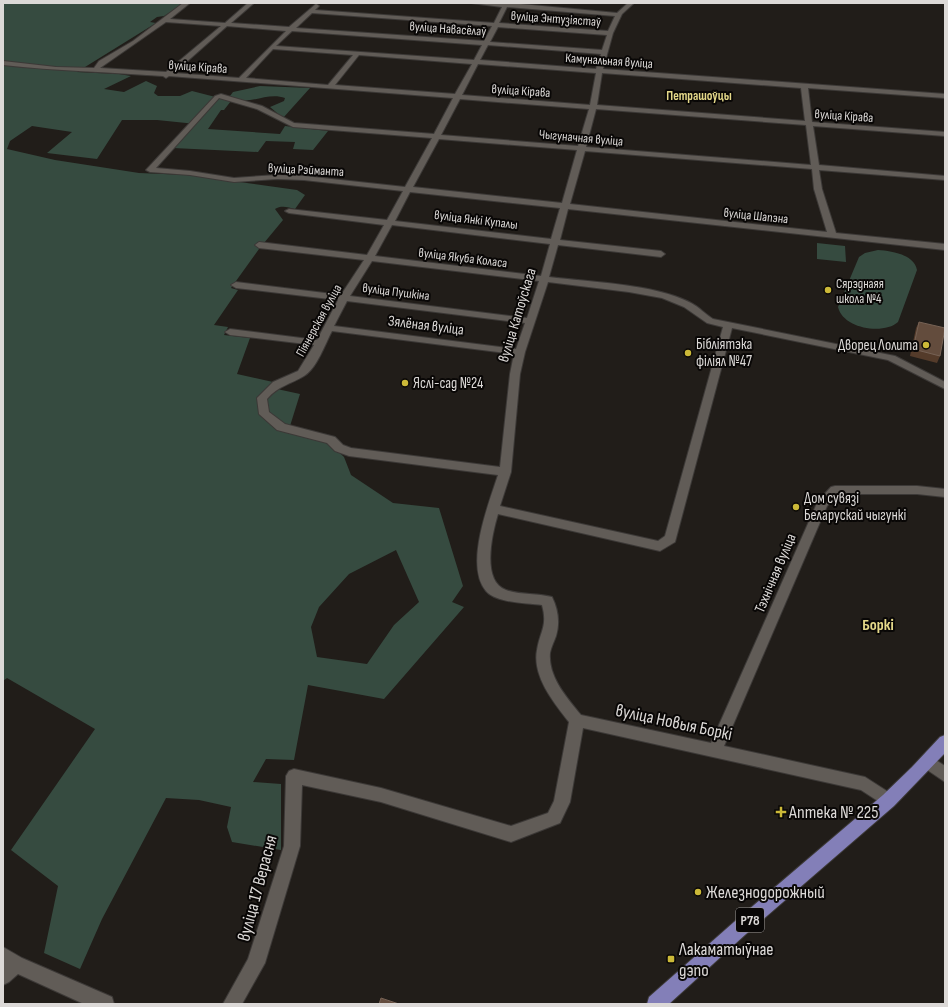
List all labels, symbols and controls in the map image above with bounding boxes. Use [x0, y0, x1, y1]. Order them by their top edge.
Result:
street label: вуліца Энтузіястаў [510, 8, 602, 30]
street label: вуліца Навасёлаў [409, 18, 487, 40]
street label: Камунальная вуліца [565, 50, 653, 72]
street label: вуліца Кірава [168, 57, 228, 77]
street label: вуліца Кірава [491, 81, 551, 101]
district label: Петрашоўцы [666, 88, 732, 104]
street label: вуліца Кірава [814, 106, 874, 126]
street label: Чыгуначная вуліца [538, 126, 624, 150]
street label: вуліца Рэйманта [268, 160, 344, 180]
street label: вуліца Шапэна [723, 205, 789, 227]
street label: вуліца Янкі Купалы [433, 207, 518, 233]
street label: вуліца Якуба Коласа [418, 245, 508, 271]
street label: вуліца Катоўскага [494, 266, 541, 364]
place label: Сярэднаяя школа №4 [836, 276, 884, 307]
street label: вуліца Пушкіна [361, 280, 430, 304]
street label: Піянерская вуліца [292, 282, 345, 359]
marker: Сярэднаяя школа №4 [823, 285, 833, 295]
street label: Зялёная вуліца [387, 311, 465, 340]
place label: Бібліятэка філіял №47 [696, 335, 753, 371]
place label: Дворец Лолита [838, 336, 918, 355]
marker: Дворец Лолита [921, 340, 931, 350]
marker: Бібліятэка філіял №47 [683, 348, 693, 358]
place label: Яслі-сад №24 [413, 374, 483, 393]
marker: Яслі-сад №24 [400, 378, 410, 388]
place label: Дом сувязі Беларускай чыгункі [804, 489, 906, 525]
marker: Дом сувязі Беларускай чыгункі [791, 502, 801, 512]
street label: Тэхнічная вуліца [750, 531, 801, 616]
district label: Боркі [862, 616, 894, 635]
street label: вуліца Новыя Боркі [614, 700, 734, 745]
place label: Аптека № 225 [788, 802, 879, 823]
marker: Аптека № 225 [776, 807, 786, 817]
street label: вуліца 17 Верасня [233, 833, 282, 943]
place label: Железнодорожный [706, 882, 825, 903]
marker: Железнодорожный [693, 887, 703, 897]
road number: Р78 [736, 908, 764, 932]
place label: Лакаматыўнае дэпо [678, 939, 774, 981]
marker: Лакаматыўнае дэпо [666, 954, 676, 964]

